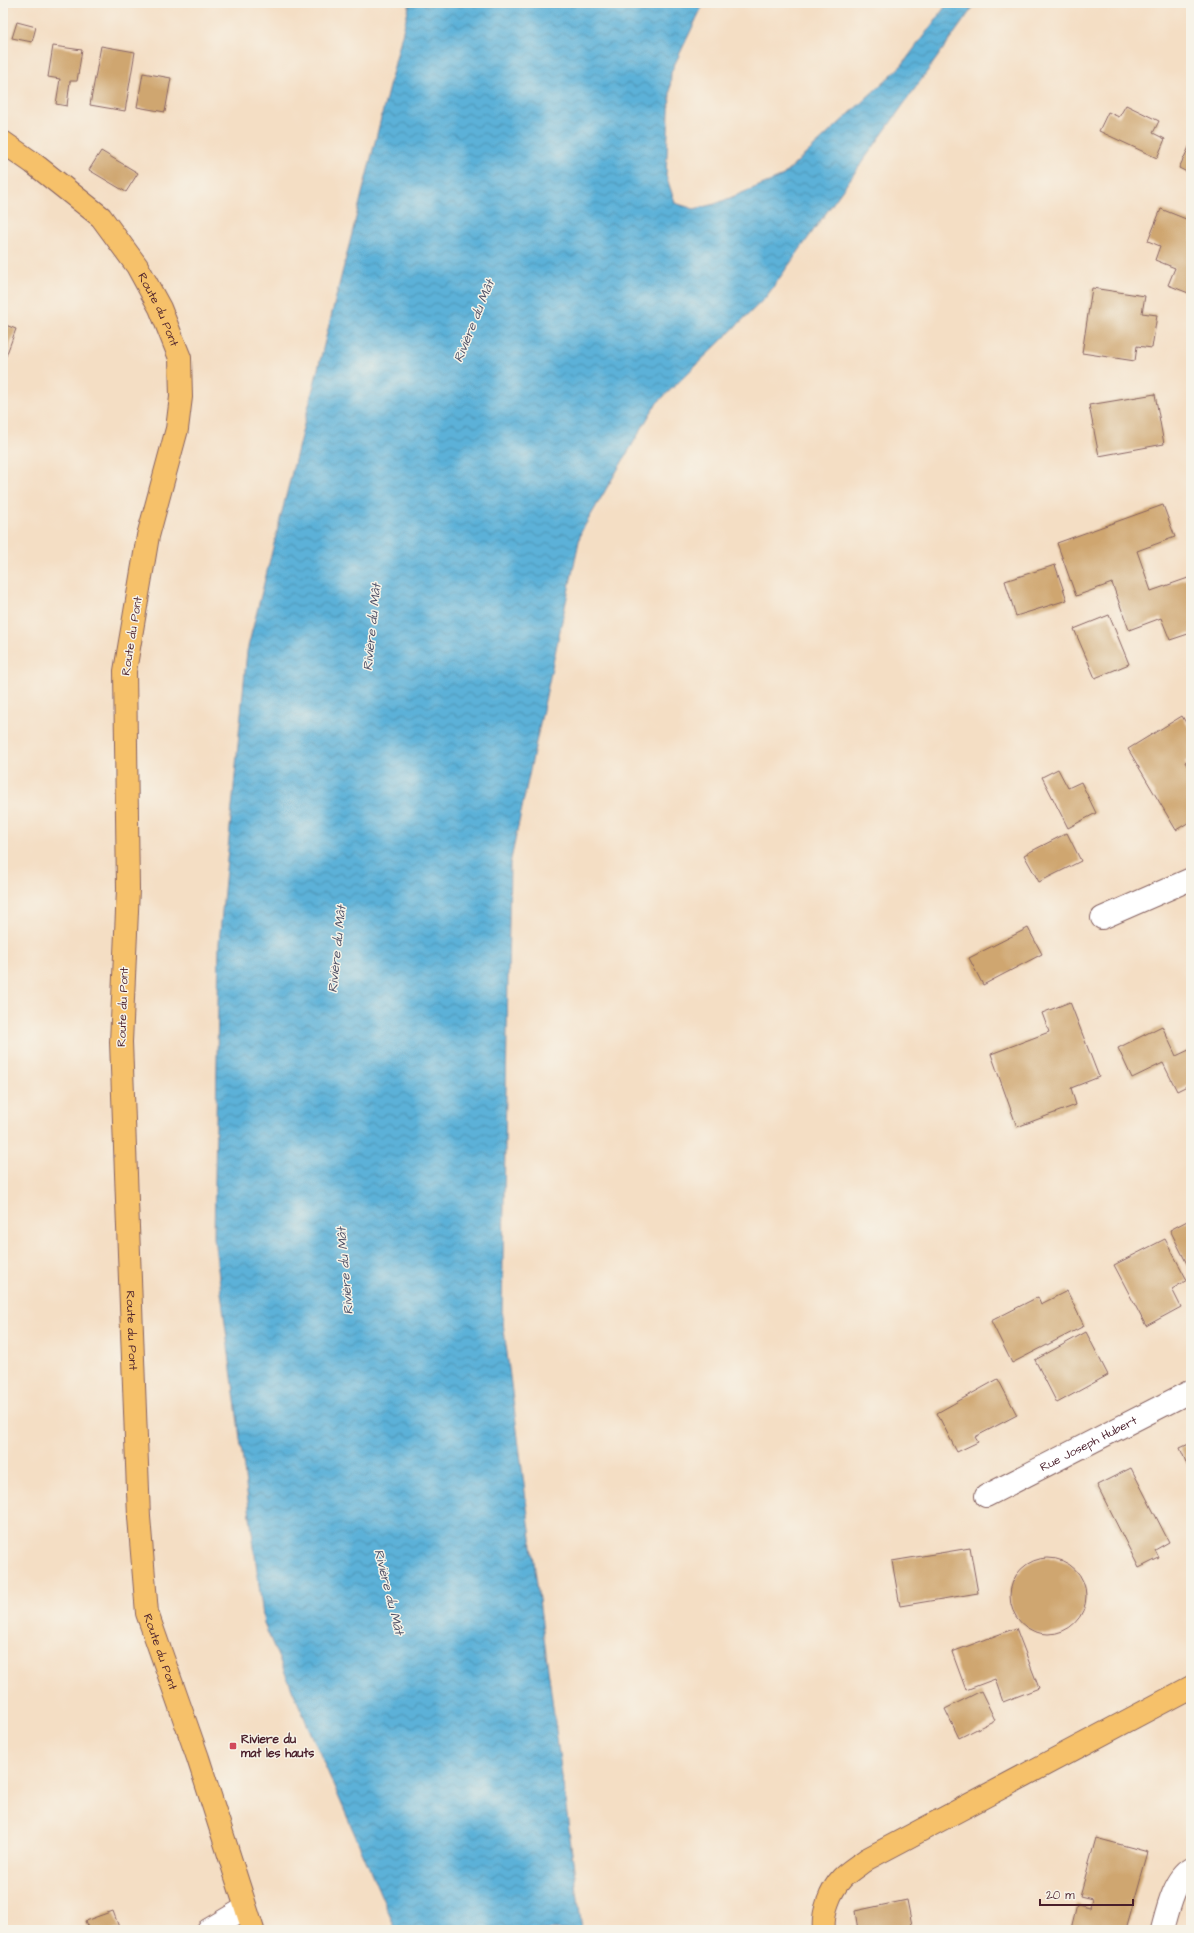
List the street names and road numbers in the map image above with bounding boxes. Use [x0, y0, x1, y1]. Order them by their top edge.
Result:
street label: Route du Pont [134, 270, 183, 349]
street label: Route du Pont [117, 595, 147, 677]
street label: Route du Pont [113, 967, 133, 1047]
street label: Route du Pont [122, 1290, 142, 1371]
street label: Rue Joseph Hubert [1037, 1412, 1140, 1476]
street label: Route du Pont [139, 1611, 182, 1692]

